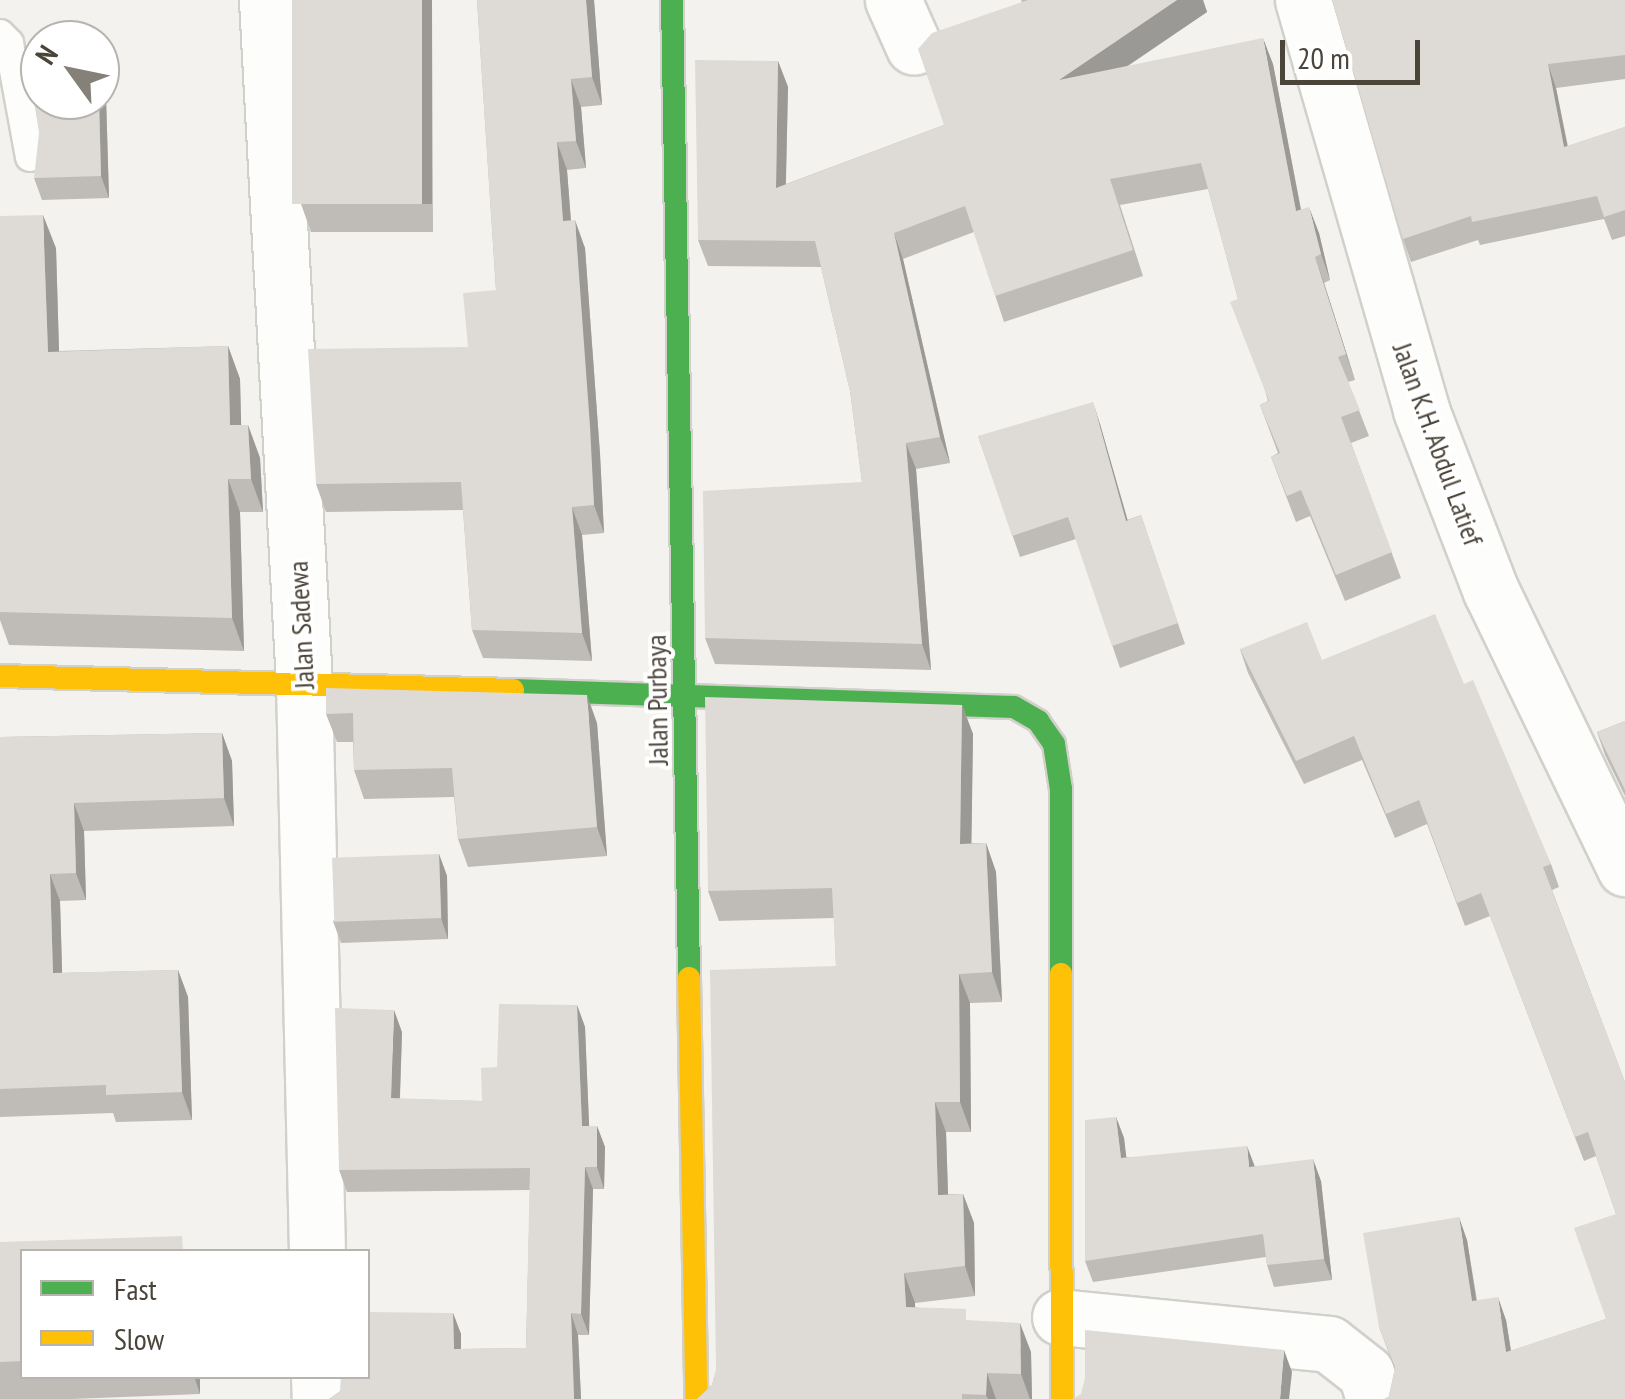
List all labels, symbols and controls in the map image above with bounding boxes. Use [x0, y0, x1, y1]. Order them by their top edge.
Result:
north arrow [20, 20, 120, 120]
scale bar [1285, 20, 1425, 82]
text: N [26, 38, 66, 71]
text: 20 m [1297, 38, 1350, 77]
street label: Jalan K.H. Abdul Latief [1385, 337, 1491, 551]
street label: Jalan Sadewa [281, 560, 321, 690]
street label: Jalan Purbaya [639, 634, 675, 766]
legend [20, 1249, 370, 1379]
text: Fast [114, 1269, 157, 1308]
text: Slow [114, 1319, 164, 1358]

